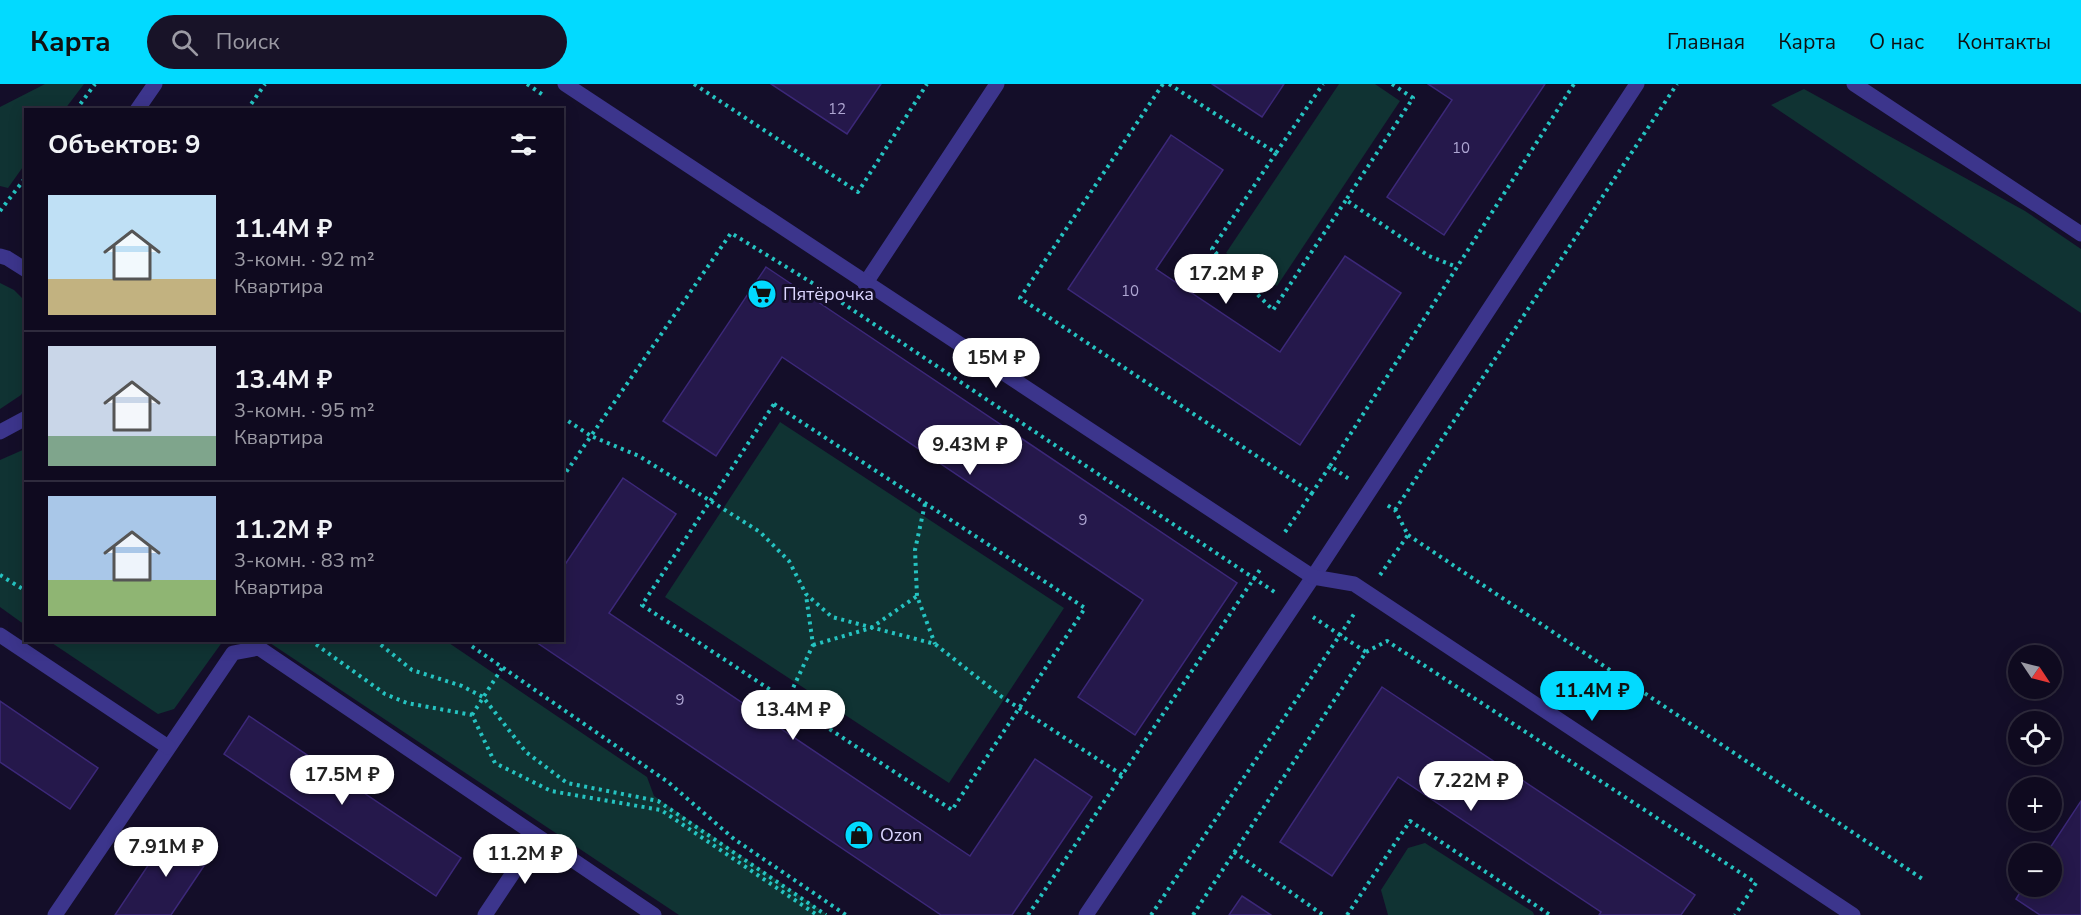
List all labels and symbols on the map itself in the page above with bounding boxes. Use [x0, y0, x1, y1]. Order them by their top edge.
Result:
house number: 12 [828, 99, 846, 119]
house number: 10 [1452, 138, 1470, 158]
pin: 17.2M ₽ [1171, 254, 1281, 305]
supermarket icon: Пятёрочка [746, 278, 778, 310]
house number: 10 [1121, 281, 1139, 301]
place label: Пятёрочка [783, 282, 874, 306]
pin: 15M ₽ [954, 338, 1038, 389]
pin: 9.43M ₽ [915, 425, 1025, 476]
house number: 9 [1078, 510, 1088, 530]
north arrow [2008, 645, 2062, 699]
pin: 11.4M ₽ [1537, 671, 1647, 722]
house number: 9 [675, 690, 685, 710]
pin: 13.4M ₽ [738, 690, 848, 741]
pin: 17.5M ₽ [287, 755, 397, 806]
pin: 7.22M ₽ [1416, 761, 1526, 812]
shop icon: Ozon [843, 819, 875, 851]
place label: Ozon [880, 823, 922, 847]
pin: 7.91M ₽ [111, 827, 221, 878]
pin: 11.2M ₽ [470, 834, 580, 885]

